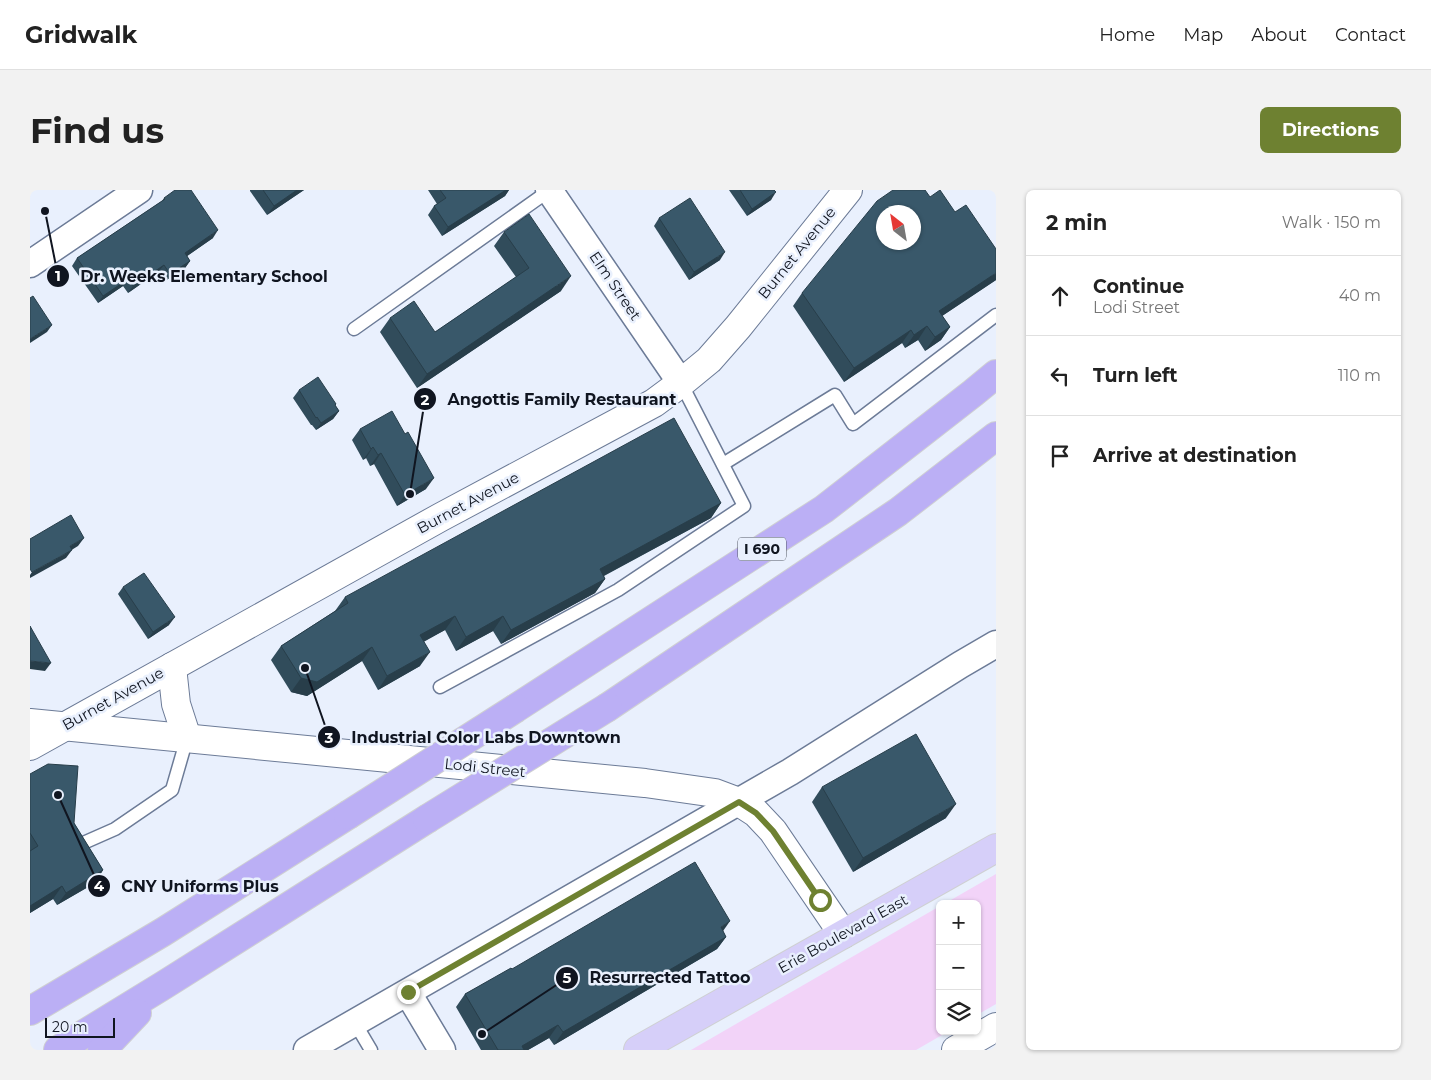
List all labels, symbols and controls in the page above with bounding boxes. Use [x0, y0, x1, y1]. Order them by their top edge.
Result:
text: Gridwalk [25, 20, 137, 49]
text: Home [1099, 24, 1155, 46]
text: Map [1183, 24, 1223, 46]
text: About [1251, 24, 1307, 46]
text: Contact [1335, 24, 1406, 46]
button: Directions [1260, 107, 1401, 153]
text: Find us [30, 109, 164, 152]
street label: Burnet Avenue [754, 203, 840, 303]
north arrow [876, 205, 921, 250]
text: 2 min [1046, 210, 1107, 235]
text: Walk · 150 m [1282, 213, 1381, 232]
street label: Elm Street [585, 248, 645, 324]
callout: Dr. Weeks Elementary School [46, 261, 338, 292]
text: 1 [55, 266, 61, 285]
text: Dr. Weeks Elementary School [80, 267, 328, 286]
text: Continue [1093, 275, 1184, 298]
icon: ahead [1046, 282, 1074, 310]
text: 40 m [1339, 286, 1381, 305]
text: Lodi Street [1093, 298, 1180, 317]
icon: left [1046, 362, 1074, 390]
text: Turn left [1093, 364, 1178, 387]
text: 110 m [1338, 366, 1381, 385]
callout: Angottis Family Restaurant [412, 384, 686, 415]
text: 2 [421, 390, 430, 409]
text: Angottis Family Restaurant [446, 390, 677, 409]
icon: arrive [1046, 442, 1074, 470]
text: Arrive at destination [1093, 444, 1297, 467]
street label: Burnet Avenue [413, 468, 522, 538]
road number: I 690 [738, 538, 786, 560]
street label: Burnet Avenue [59, 663, 167, 734]
callout: Industrial Color Labs Downtown [317, 722, 631, 753]
text: 3 [324, 728, 334, 747]
text: Industrial Color Labs Downtown [351, 728, 621, 747]
street label: Lodi Street [443, 754, 527, 781]
callout: CNY Uniforms Plus [86, 871, 289, 902]
text: 4 [94, 876, 105, 895]
text: CNY Uniforms Plus [121, 877, 279, 896]
route start [809, 889, 832, 912]
street label: Erie Boulevard East [775, 890, 911, 977]
map controls [936, 900, 981, 1035]
button: + [936, 900, 981, 945]
button: − [936, 945, 981, 990]
callout: Resurrected Tattoo [554, 962, 760, 993]
text: 5 [563, 968, 572, 987]
text: Resurrected Tattoo [590, 968, 750, 987]
route end [397, 981, 420, 1004]
button: layers [936, 990, 981, 1035]
scale bar [45, 1015, 115, 1038]
text: 20 m [52, 1018, 88, 1036]

